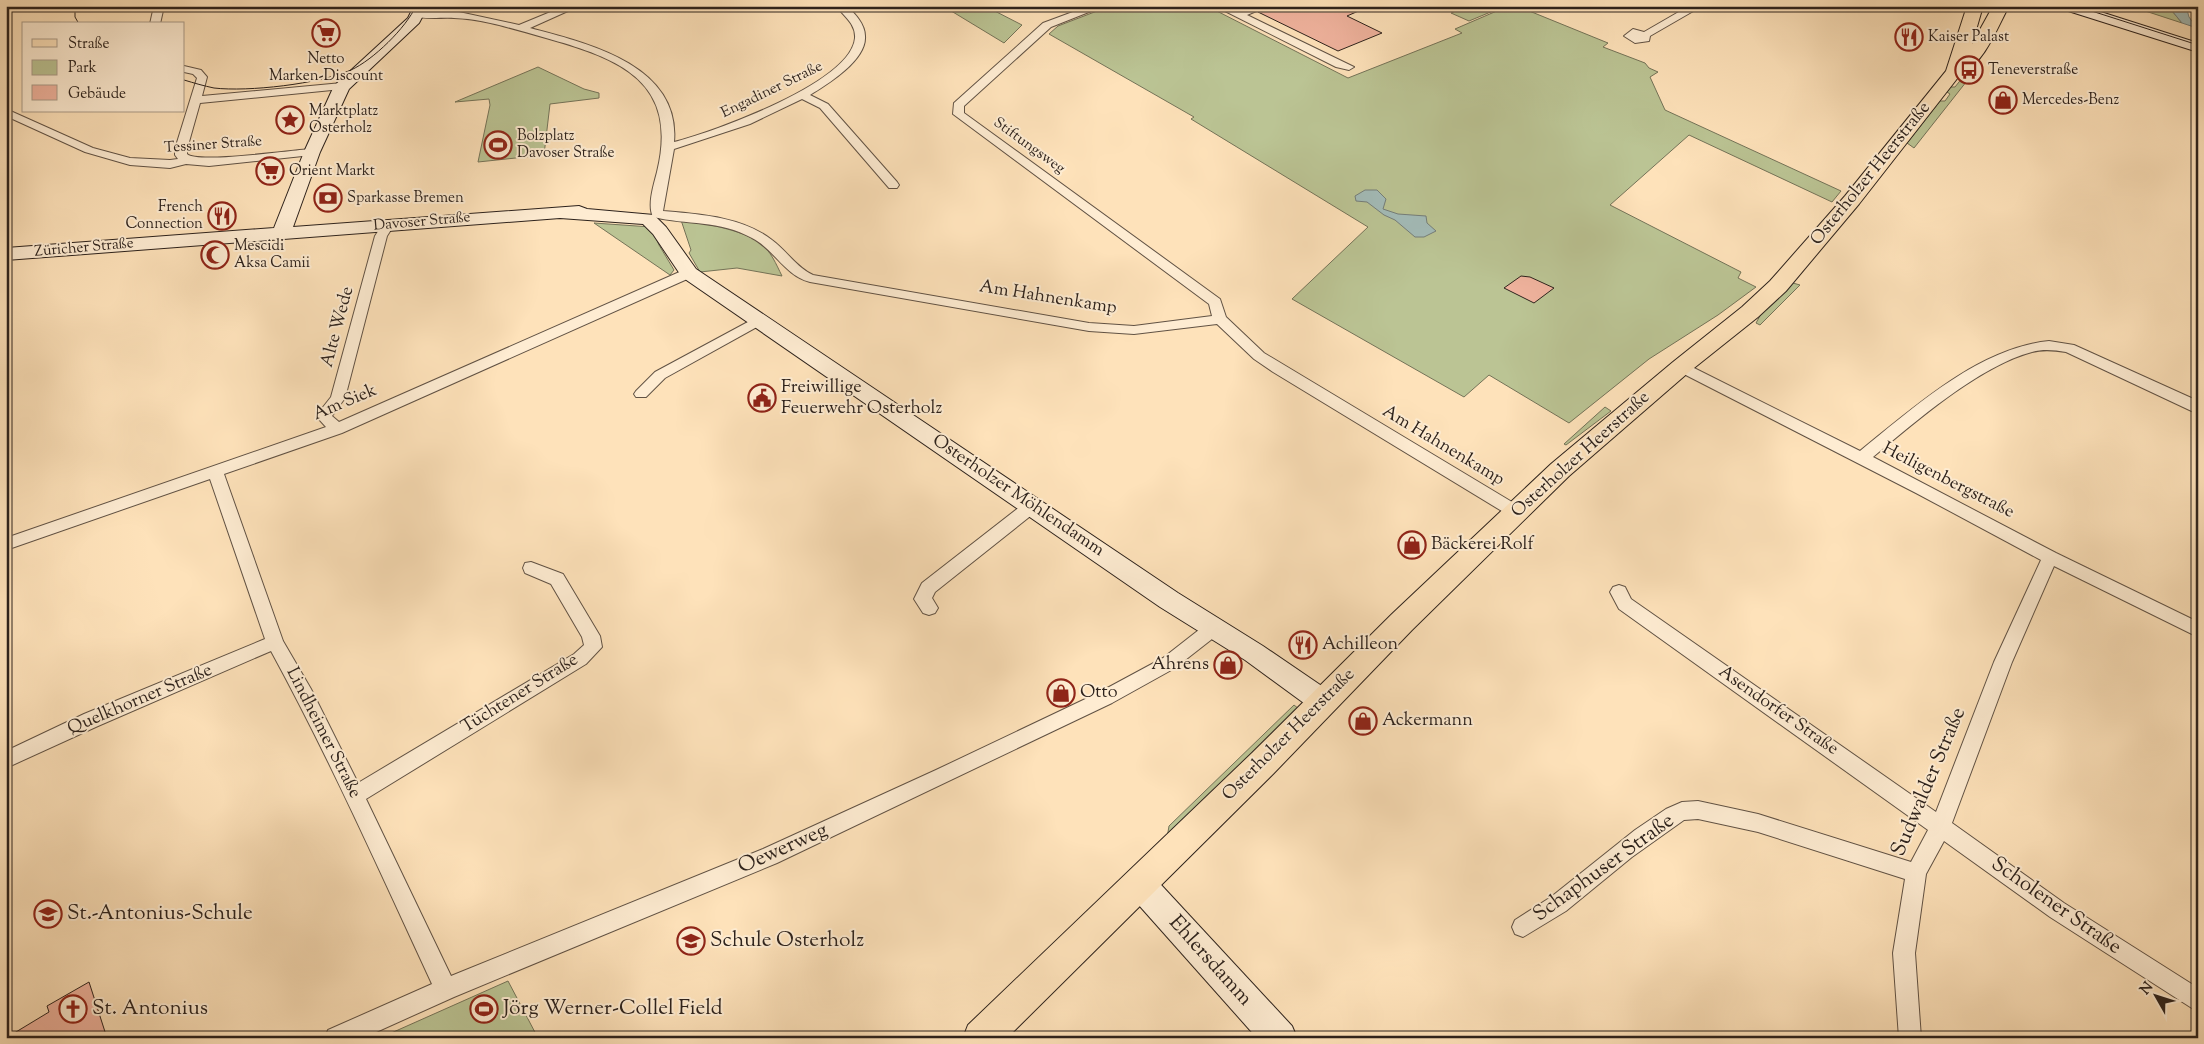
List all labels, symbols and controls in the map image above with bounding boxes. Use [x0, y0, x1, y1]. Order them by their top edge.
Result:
supermarket icon: Netto Marken-Discount [311, 18, 341, 48]
legend [22, 22, 185, 112]
restaurant icon: Kaiser Palast [1894, 22, 1924, 52]
place label: Kaiser Palast [1928, 27, 2009, 48]
text: Straße [68, 34, 110, 55]
place label: Netto Marken-Discount [269, 49, 383, 87]
bus stop icon: Teneverstraße [1954, 55, 1984, 85]
street label: Engadiner Straße [718, 56, 826, 124]
text: Park [68, 58, 97, 79]
place label: Teneverstraße [1988, 60, 2078, 81]
text: Gebäude [68, 84, 126, 105]
shop icon: Mercedes-Benz [1988, 85, 2018, 115]
place label: Mercedes-Benz [2022, 90, 2120, 111]
street label: Osterholzer Heerstraße [1805, 96, 1937, 252]
place label: Marktplatz Osterholz [309, 101, 379, 139]
place icon: Marktplatz Osterholz [275, 105, 305, 135]
street label: Stiftungsweg [989, 113, 1069, 179]
place label: Bolzplatz Davoser Straße [517, 126, 614, 164]
sports icon: Bolzplatz Davoser Straße [483, 130, 513, 160]
street label: Tessiner Straße [163, 131, 263, 159]
supermarket icon: Orient Markt [255, 156, 285, 186]
place label: Orient Markt [289, 161, 375, 182]
bank icon: Sparkasse Bremen [313, 183, 343, 213]
place label: Sparkasse Bremen [347, 188, 464, 209]
place label: French Connection [125, 197, 203, 235]
restaurant icon: French Connection [207, 201, 237, 231]
street label: Davoser Straße [373, 207, 471, 237]
street label: Züricher Straße [33, 233, 135, 263]
place label: Mescidi Aksa Camii [234, 236, 310, 274]
mosque icon: Mescidi Aksa Camii [200, 240, 230, 270]
street label: Am Hahnenkamp [977, 274, 1119, 322]
street label: Alte Wede [315, 284, 361, 370]
place label: Freiwillige Feuerwehr Osterholz [781, 375, 943, 422]
street label: Am Siek [309, 378, 381, 428]
public building icon: Freiwillige Feuerwehr Osterholz [747, 383, 777, 413]
street label: Osterholzer Heerstraße [1506, 386, 1656, 524]
street label: Am Hahnenkamp [1377, 399, 1509, 493]
street label: Osterholzer Möhlendamm [927, 428, 1110, 564]
street label: Heiligenbergstraße [1877, 436, 2019, 526]
shop icon: Bäckerei Rolf [1397, 530, 1427, 560]
place label: Bäckerei Rolf [1431, 532, 1535, 558]
restaurant icon: Achilleon [1288, 630, 1318, 660]
place label: Achilleon [1322, 632, 1399, 658]
street label: Tüchtener Straße [456, 648, 584, 740]
shop icon: Ahrens [1213, 650, 1243, 680]
place label: Ahrens [1151, 652, 1209, 678]
street label: Quelkhorner Straße [64, 658, 216, 742]
street label: Asendorfer Straße [1712, 660, 1844, 762]
street label: Lindheimer Straße [279, 663, 367, 803]
street label: Osterholzer Heerstraße [1217, 663, 1361, 807]
shop icon: Otto [1046, 678, 1076, 708]
place label: Otto [1080, 680, 1118, 706]
street label: Sudwalder Straße [1884, 703, 1974, 861]
shop icon: Ackermann [1348, 706, 1378, 736]
place label: Ackermann [1382, 708, 1473, 734]
street label: Schaphuser Straße [1527, 806, 1681, 930]
street label: Oewerweg [733, 816, 833, 882]
street label: Scholener Straße [1985, 850, 2127, 962]
school or university icon: St.-Antonius-Schule [33, 899, 63, 929]
place label: St.-Antonius-Schule [67, 899, 253, 929]
street label: Ehlersdamm [1161, 909, 1259, 1013]
school or university icon: Schule Osterholz [676, 926, 706, 956]
place label: Schule Osterholz [710, 926, 864, 956]
north arrow [2132, 972, 2182, 1022]
text: N [2136, 978, 2159, 1000]
church icon: St. Antonius [58, 994, 88, 1024]
place label: St. Antonius [92, 994, 208, 1024]
sports icon: Jörg Werner-Collel Field [469, 994, 499, 1024]
place label: Jörg Werner-Collel Field [502, 994, 723, 1024]

